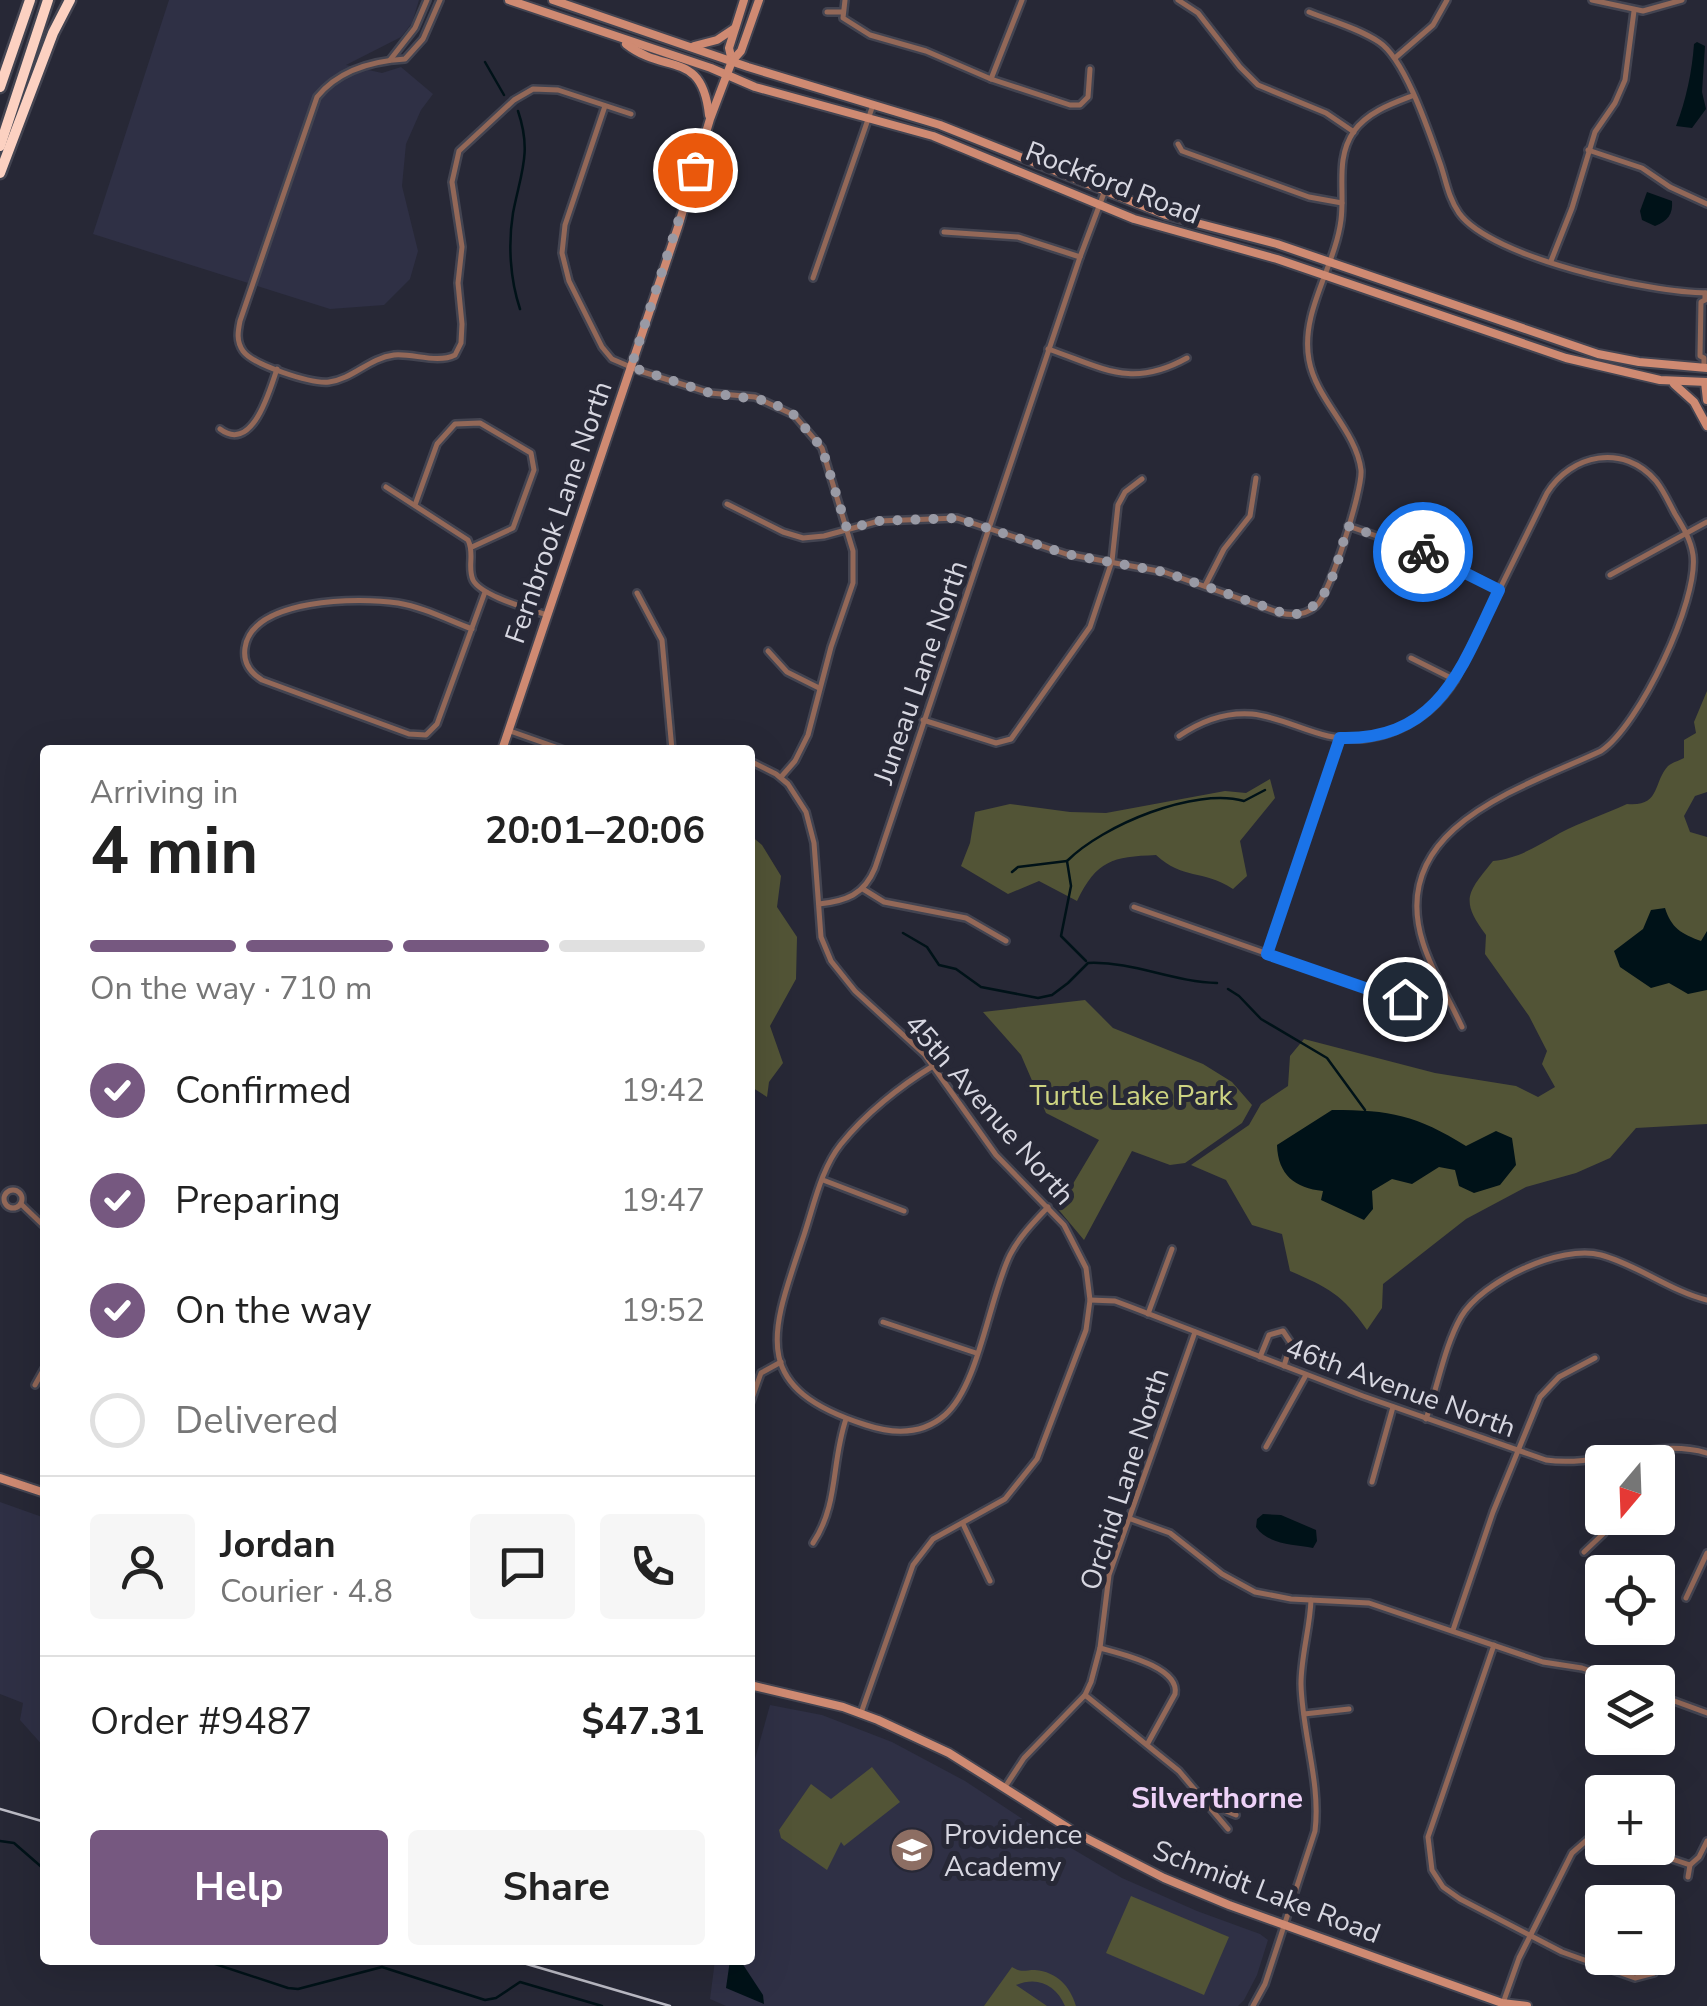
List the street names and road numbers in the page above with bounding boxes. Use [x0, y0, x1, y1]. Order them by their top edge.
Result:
street label: Rockford Road [1020, 132, 1205, 234]
street label: Fernbrook Lane North [496, 376, 622, 648]
street label: Juneau Lane North [865, 555, 977, 790]
street label: 45th Avenue North [896, 1006, 1083, 1213]
street label: 46th Avenue North [1281, 1329, 1521, 1447]
street label: Orchid Lane North [1071, 1364, 1179, 1595]
street label: Schmidt Lake Road [1147, 1831, 1386, 1953]

